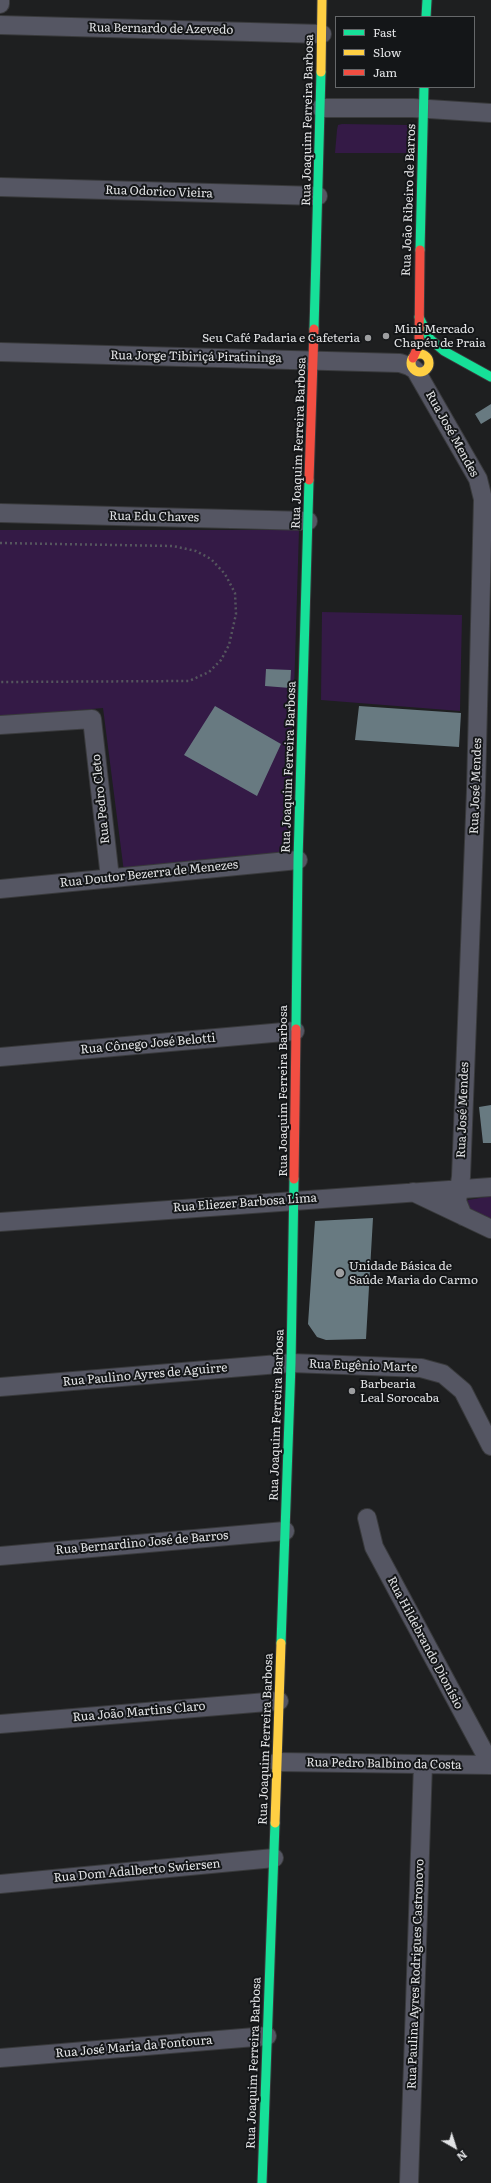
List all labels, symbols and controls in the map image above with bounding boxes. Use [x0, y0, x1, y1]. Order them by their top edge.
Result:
legend [335, 16, 475, 88]
street label: Rua Bernardo de Azevedo [89, 21, 233, 37]
text: Fast [373, 23, 396, 41]
street label: Rua Joaquim Ferreira Barbosa [299, 34, 317, 206]
text: Slow [373, 43, 401, 61]
text: Jam [373, 63, 397, 81]
street label: Rua João Ribeiro de Barros [399, 124, 419, 276]
street label: Rua Odorico Vieira [105, 183, 213, 201]
place label: Mini Mercado Chapéu de Praia [394, 322, 486, 350]
place label: Seu Café Padaria e Cafeteria [202, 331, 360, 345]
marker: Mini Mercado Chapéu de Praia [381, 331, 391, 341]
marker: Seu Café Padaria e Cafeteria [363, 333, 373, 343]
street label: Rua Jorge Tibiriçá Piratininga [110, 348, 282, 366]
street label: Rua Joaquim Ferreira Barbosa [289, 357, 309, 529]
street label: Rua José Mendes [422, 388, 482, 480]
street label: Rua Edu Chaves [109, 509, 199, 525]
street label: Rua Joaquim Ferreira Barbosa [279, 681, 299, 853]
street label: Rua José Mendes [467, 738, 485, 834]
street label: Rua Pedro Cleto [89, 753, 113, 845]
street label: Rua Doutor Bezerra de Menezes [59, 857, 239, 891]
street label: Rua Joaquim Ferreira Barbosa [276, 1005, 290, 1177]
street label: Rua Cônego José Belotti [80, 1031, 216, 1057]
street label: Rua José Mendes [454, 1062, 472, 1158]
street label: Rua Eliezer Barbosa Lima [173, 1191, 317, 1215]
place label: Unidade Básica de Saúde Maria do Carmo [349, 1259, 478, 1287]
marker: Unidade Básica de Saúde Maria do Carmo [334, 1267, 346, 1279]
street label: Rua Joaquim Ferreira Barbosa [267, 1329, 287, 1501]
street label: Rua Eugênio Marte [309, 1357, 417, 1375]
street label: Rua Paulino Ayres de Aguirre [62, 1361, 228, 1389]
place label: Barbearia Leal Sorocaba [360, 1377, 439, 1405]
marker: Barbearia Leal Sorocaba [347, 1386, 357, 1396]
street label: Rua Bernardino José de Barros [55, 1528, 229, 1558]
street label: Rua Hildebrando Dionísio [384, 1574, 466, 1712]
street label: Rua Joaquim Ferreira Barbosa [256, 1653, 276, 1825]
street label: Rua João Martins Claro [72, 1699, 206, 1725]
street label: Rua Pedro Balbino da Costa [306, 1755, 462, 1773]
street label: Rua Dom Adalberto Swiersen [53, 1857, 221, 1885]
street label: Rua Paulina Ayres Rodrigues Castronovo [405, 1859, 427, 2089]
street label: Rua Joaquim Ferreira Barbosa [244, 1977, 264, 2149]
street label: Rua José Maria da Fontoura [55, 2033, 213, 2061]
north arrow [435, 2127, 475, 2167]
text: N [454, 2147, 471, 2165]

